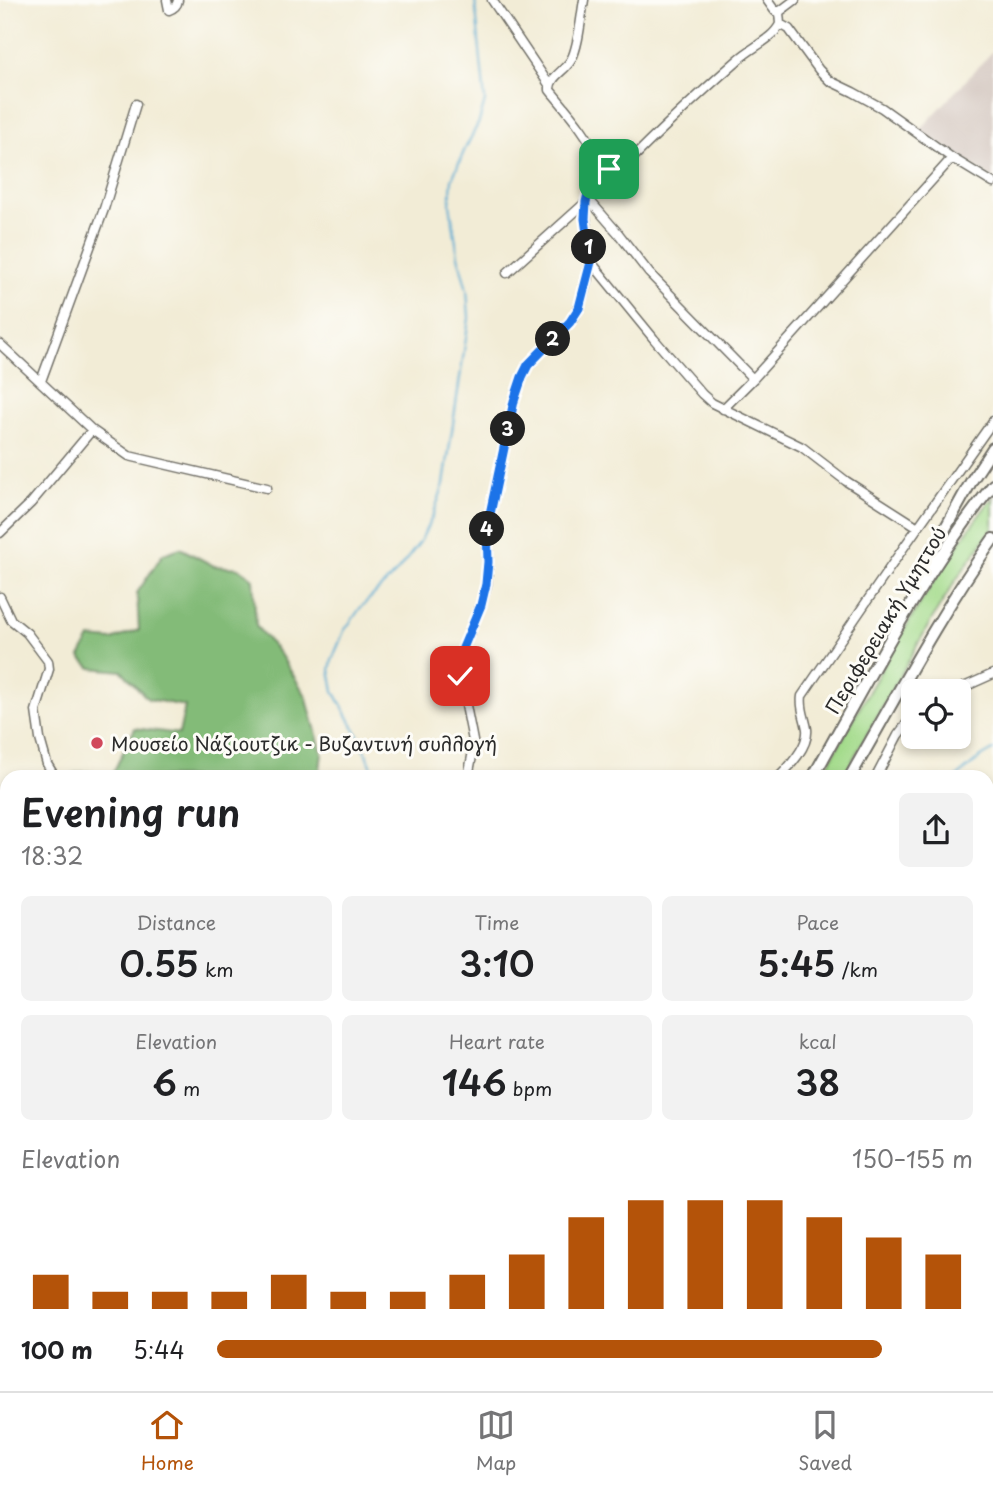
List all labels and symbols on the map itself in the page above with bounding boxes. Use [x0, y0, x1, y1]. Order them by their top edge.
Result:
pin [579, 139, 639, 199]
pin: 1 [572, 230, 606, 264]
pin: 2 [536, 322, 570, 356]
pin: 3 [490, 412, 526, 446]
pin: 4 [470, 512, 504, 546]
street label: Περιφερειακή Υμηττού [818, 521, 952, 719]
pin [430, 646, 490, 706]
place label: Μουσείο Νάζιουτζικ - Βυζαντινή συλλογή [111, 729, 497, 757]
marker: Μουσείο Νάζιουτζικ - Βυζαντινή συλλογή [89, 735, 105, 751]

